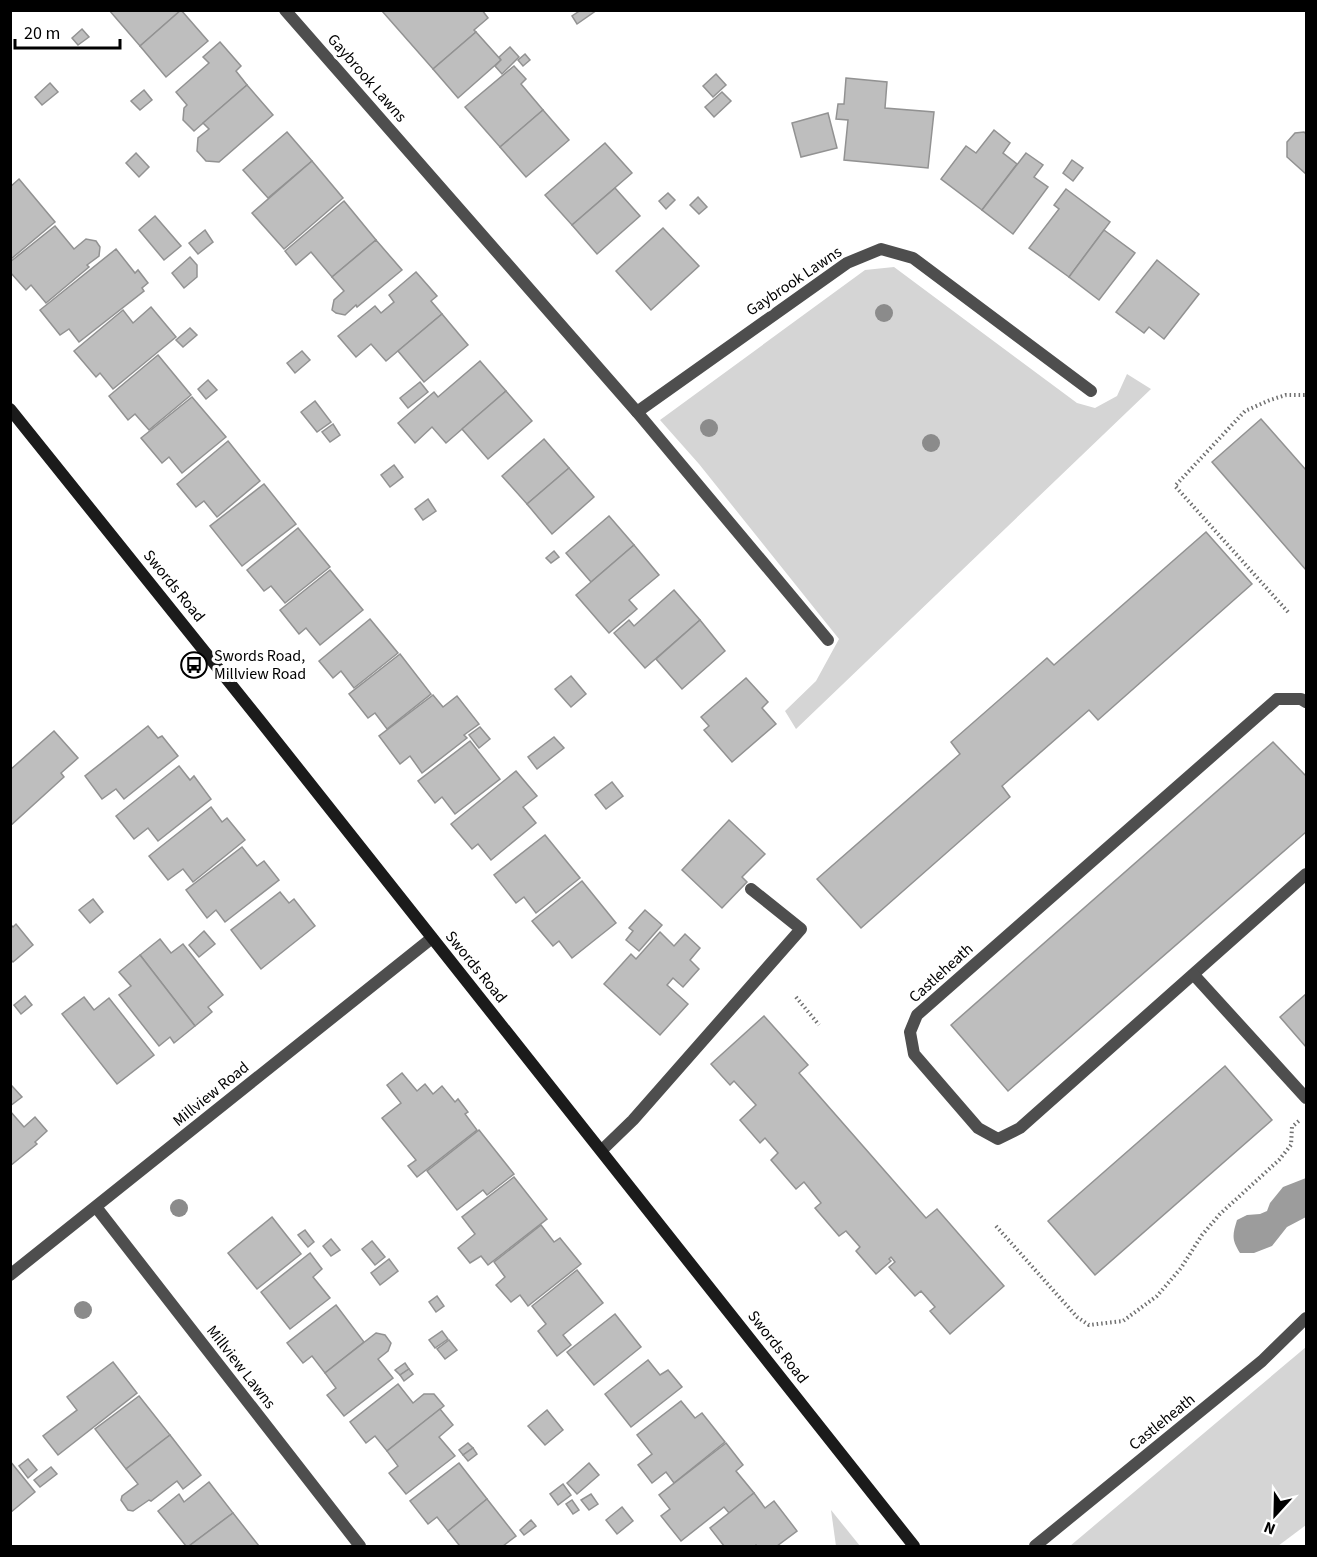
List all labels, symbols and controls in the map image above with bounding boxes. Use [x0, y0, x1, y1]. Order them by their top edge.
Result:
scale bar [15, 12, 120, 50]
text: 20 m [24, 21, 60, 46]
street label: Gaybrook Lawns [322, 29, 412, 127]
street label: Gaybrook Lawns [742, 241, 846, 321]
street label: Swords Road [138, 545, 210, 627]
place label: Swords Road, Millview Road [214, 645, 306, 685]
bus stop icon: Swords Road, Millview Road [179, 650, 209, 680]
street label: Swords Road [440, 926, 512, 1008]
street label: Castleheath [904, 938, 978, 1008]
street label: Millview Road [168, 1056, 254, 1132]
street label: Swords Road [742, 1306, 814, 1388]
street label: Millview Lawns [201, 1321, 281, 1414]
street label: Castleheath [1124, 1388, 1200, 1456]
north arrow [1245, 1485, 1305, 1545]
text: N [1261, 1516, 1279, 1540]

